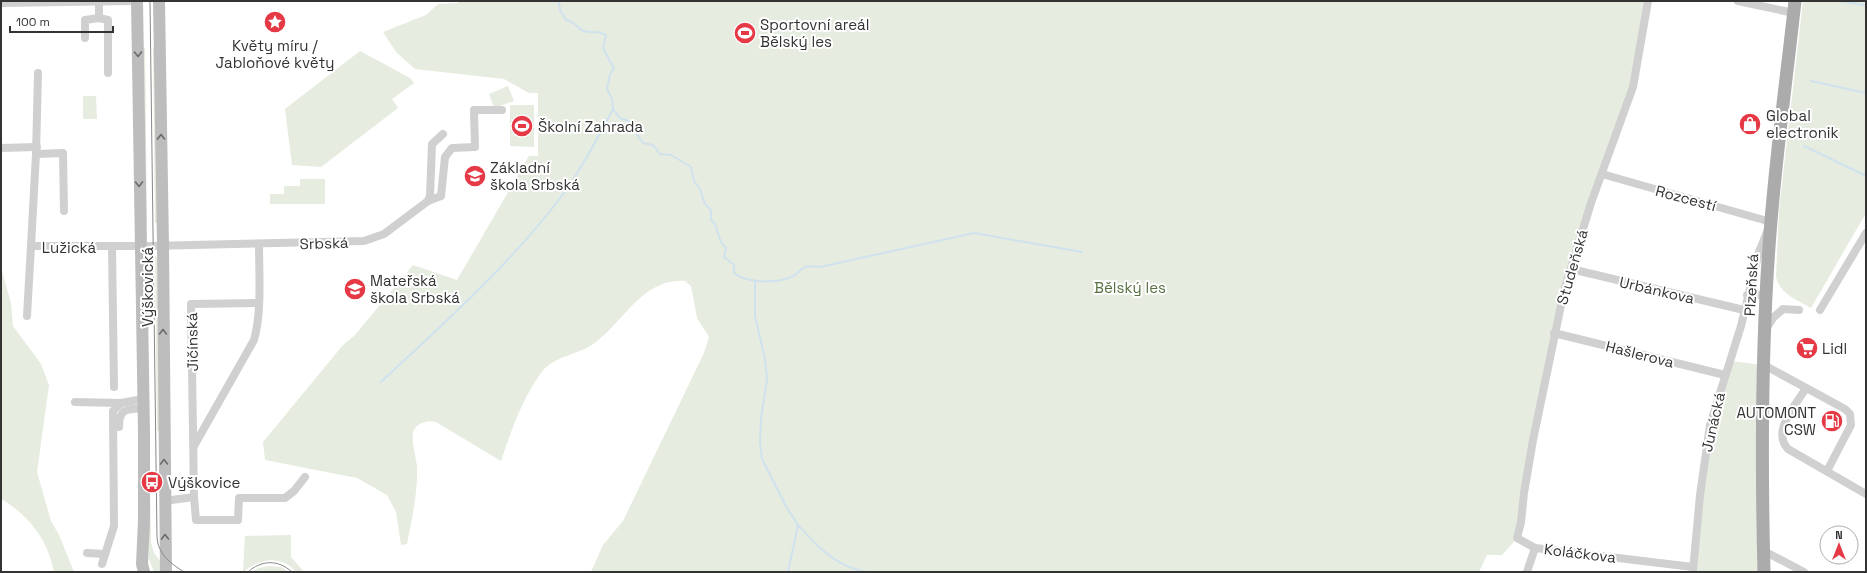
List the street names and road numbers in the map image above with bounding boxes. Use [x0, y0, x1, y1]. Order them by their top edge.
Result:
street label: Rozcestí [1654, 181, 1719, 215]
street label: Studeňská [1552, 227, 1592, 307]
street label: Srbská [299, 233, 349, 253]
street label: Lužická [42, 238, 97, 257]
street label: Výškovická [138, 247, 157, 327]
street label: Plzeňská [1740, 253, 1762, 317]
street label: Urbánkova [1618, 272, 1697, 308]
street label: Jičínská [182, 312, 202, 372]
street label: Hašlerova [1604, 336, 1676, 372]
street label: Junácká [1697, 390, 1729, 454]
street label: Koláčkova [1543, 539, 1617, 567]

